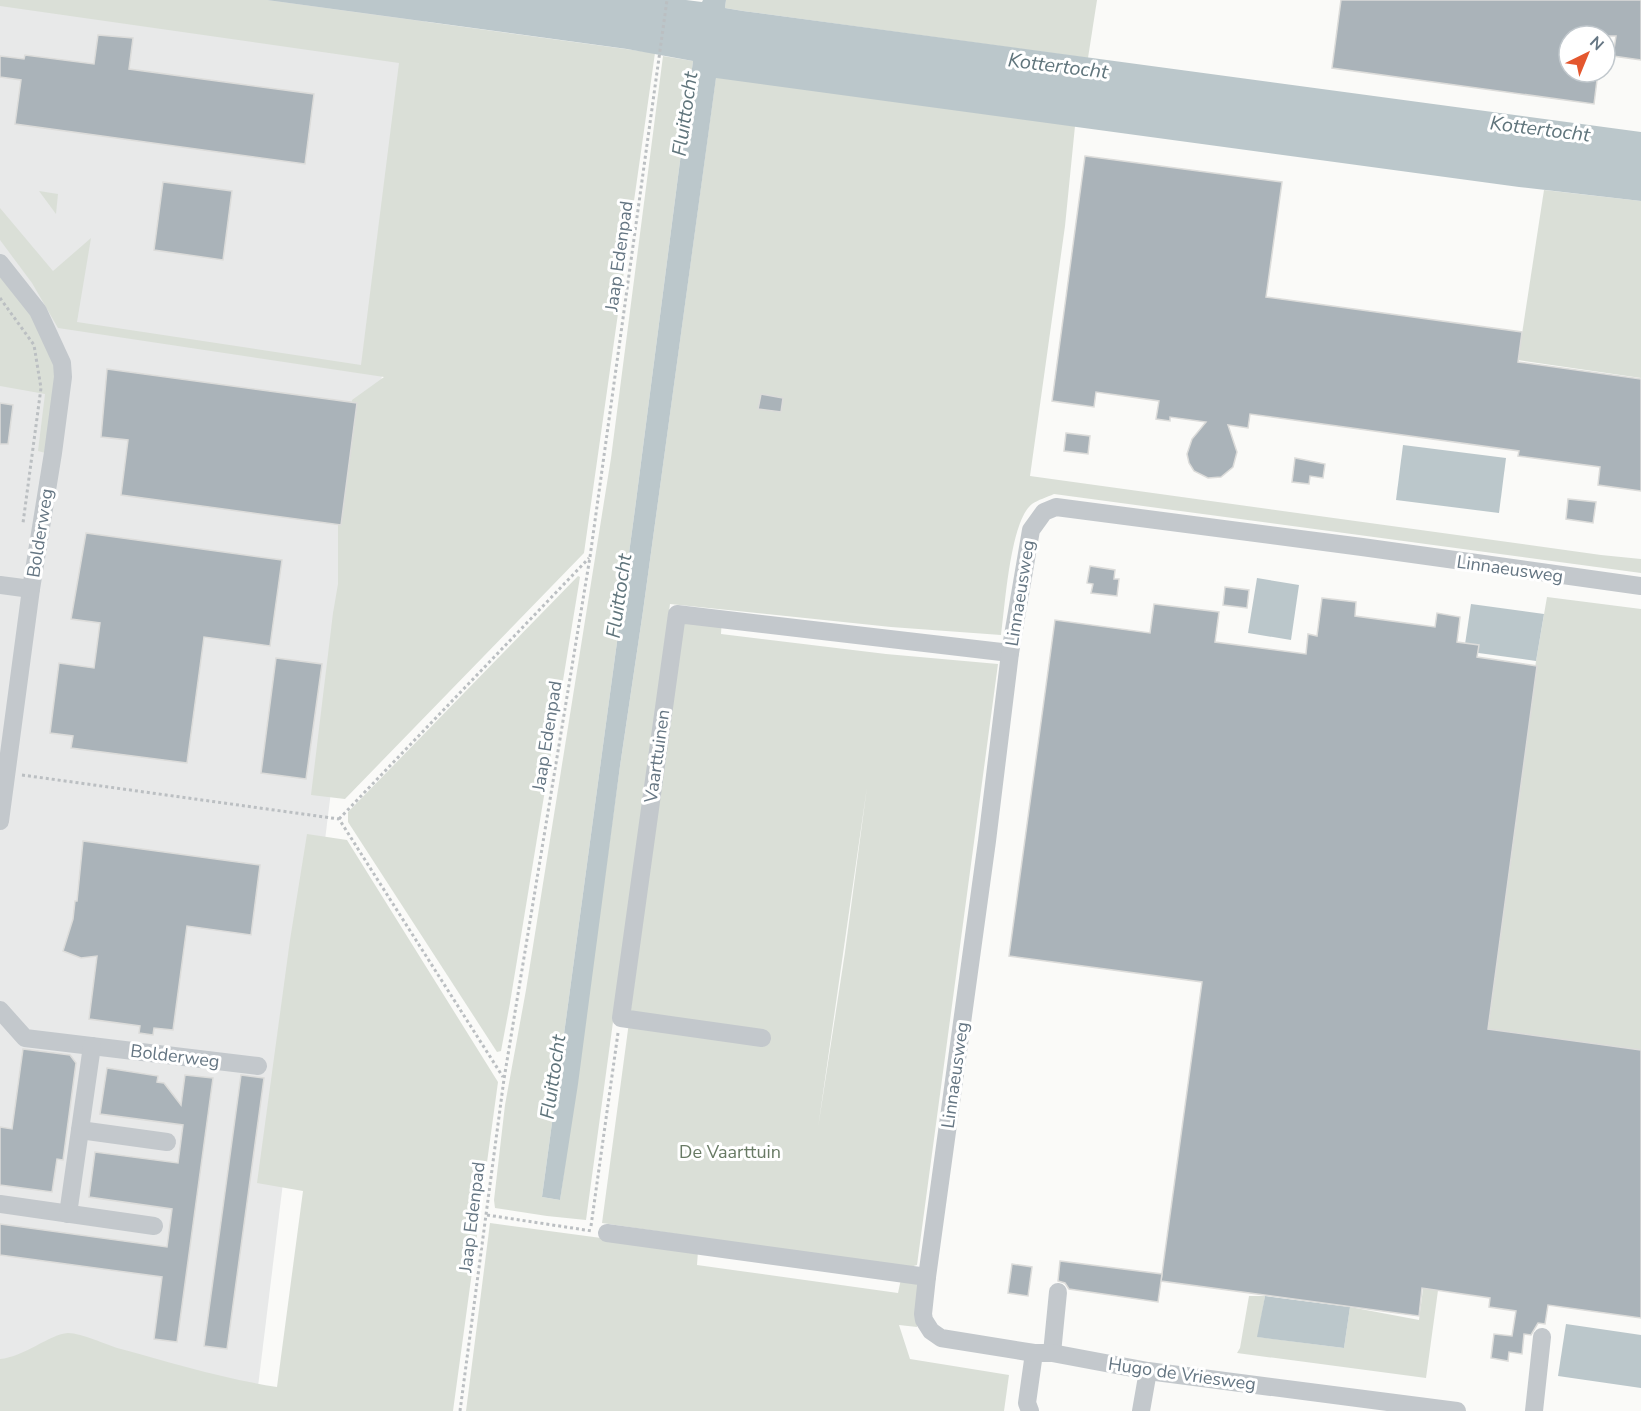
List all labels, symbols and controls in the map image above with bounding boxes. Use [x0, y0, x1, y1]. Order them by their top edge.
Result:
north arrow [1557, 24, 1617, 84]
text: N [1585, 32, 1608, 56]
water label: Kottertocht [1006, 46, 1111, 86]
water label: Fluittocht [666, 69, 704, 158]
water label: Kottertocht [1488, 109, 1593, 149]
street label: Jaap Edenpad [599, 199, 639, 314]
street label: Bolderweg [21, 487, 59, 579]
street label: Linnaeusweg [1000, 538, 1040, 648]
street label: Linnaeusweg [1455, 550, 1565, 588]
water label: Fluittocht [600, 551, 638, 640]
street label: Jaap Edenpad [526, 679, 568, 794]
street label: Vaarttuinen [638, 708, 675, 805]
street label: Linnaeusweg [936, 1020, 974, 1130]
water label: Fluittocht [534, 1032, 572, 1121]
street label: Bolderweg [129, 1039, 221, 1073]
park label: De Vaarttuin [679, 1140, 781, 1164]
street label: Jaap Edenpad [453, 1160, 491, 1275]
street label: Hugo de Vriesweg [1107, 1352, 1257, 1396]

